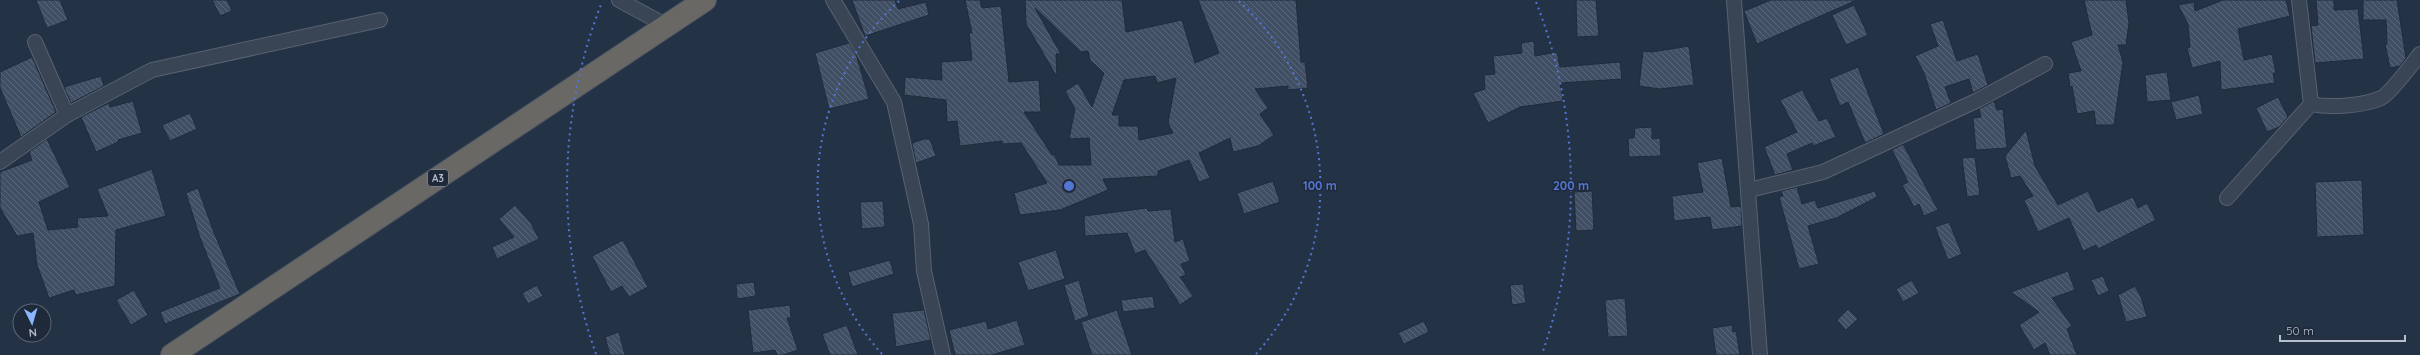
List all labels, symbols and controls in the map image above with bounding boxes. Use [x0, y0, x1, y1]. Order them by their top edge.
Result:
road number: A3 [428, 170, 448, 186]
text: 100 m [1303, 178, 1337, 193]
text: 200 m [1553, 178, 1589, 193]
centre of rings [1062, 179, 1076, 193]
north arrow [12, 303, 52, 343]
scale bar [2280, 317, 2405, 343]
text: 50 m [2286, 323, 2314, 338]
text: N [28, 326, 38, 340]

